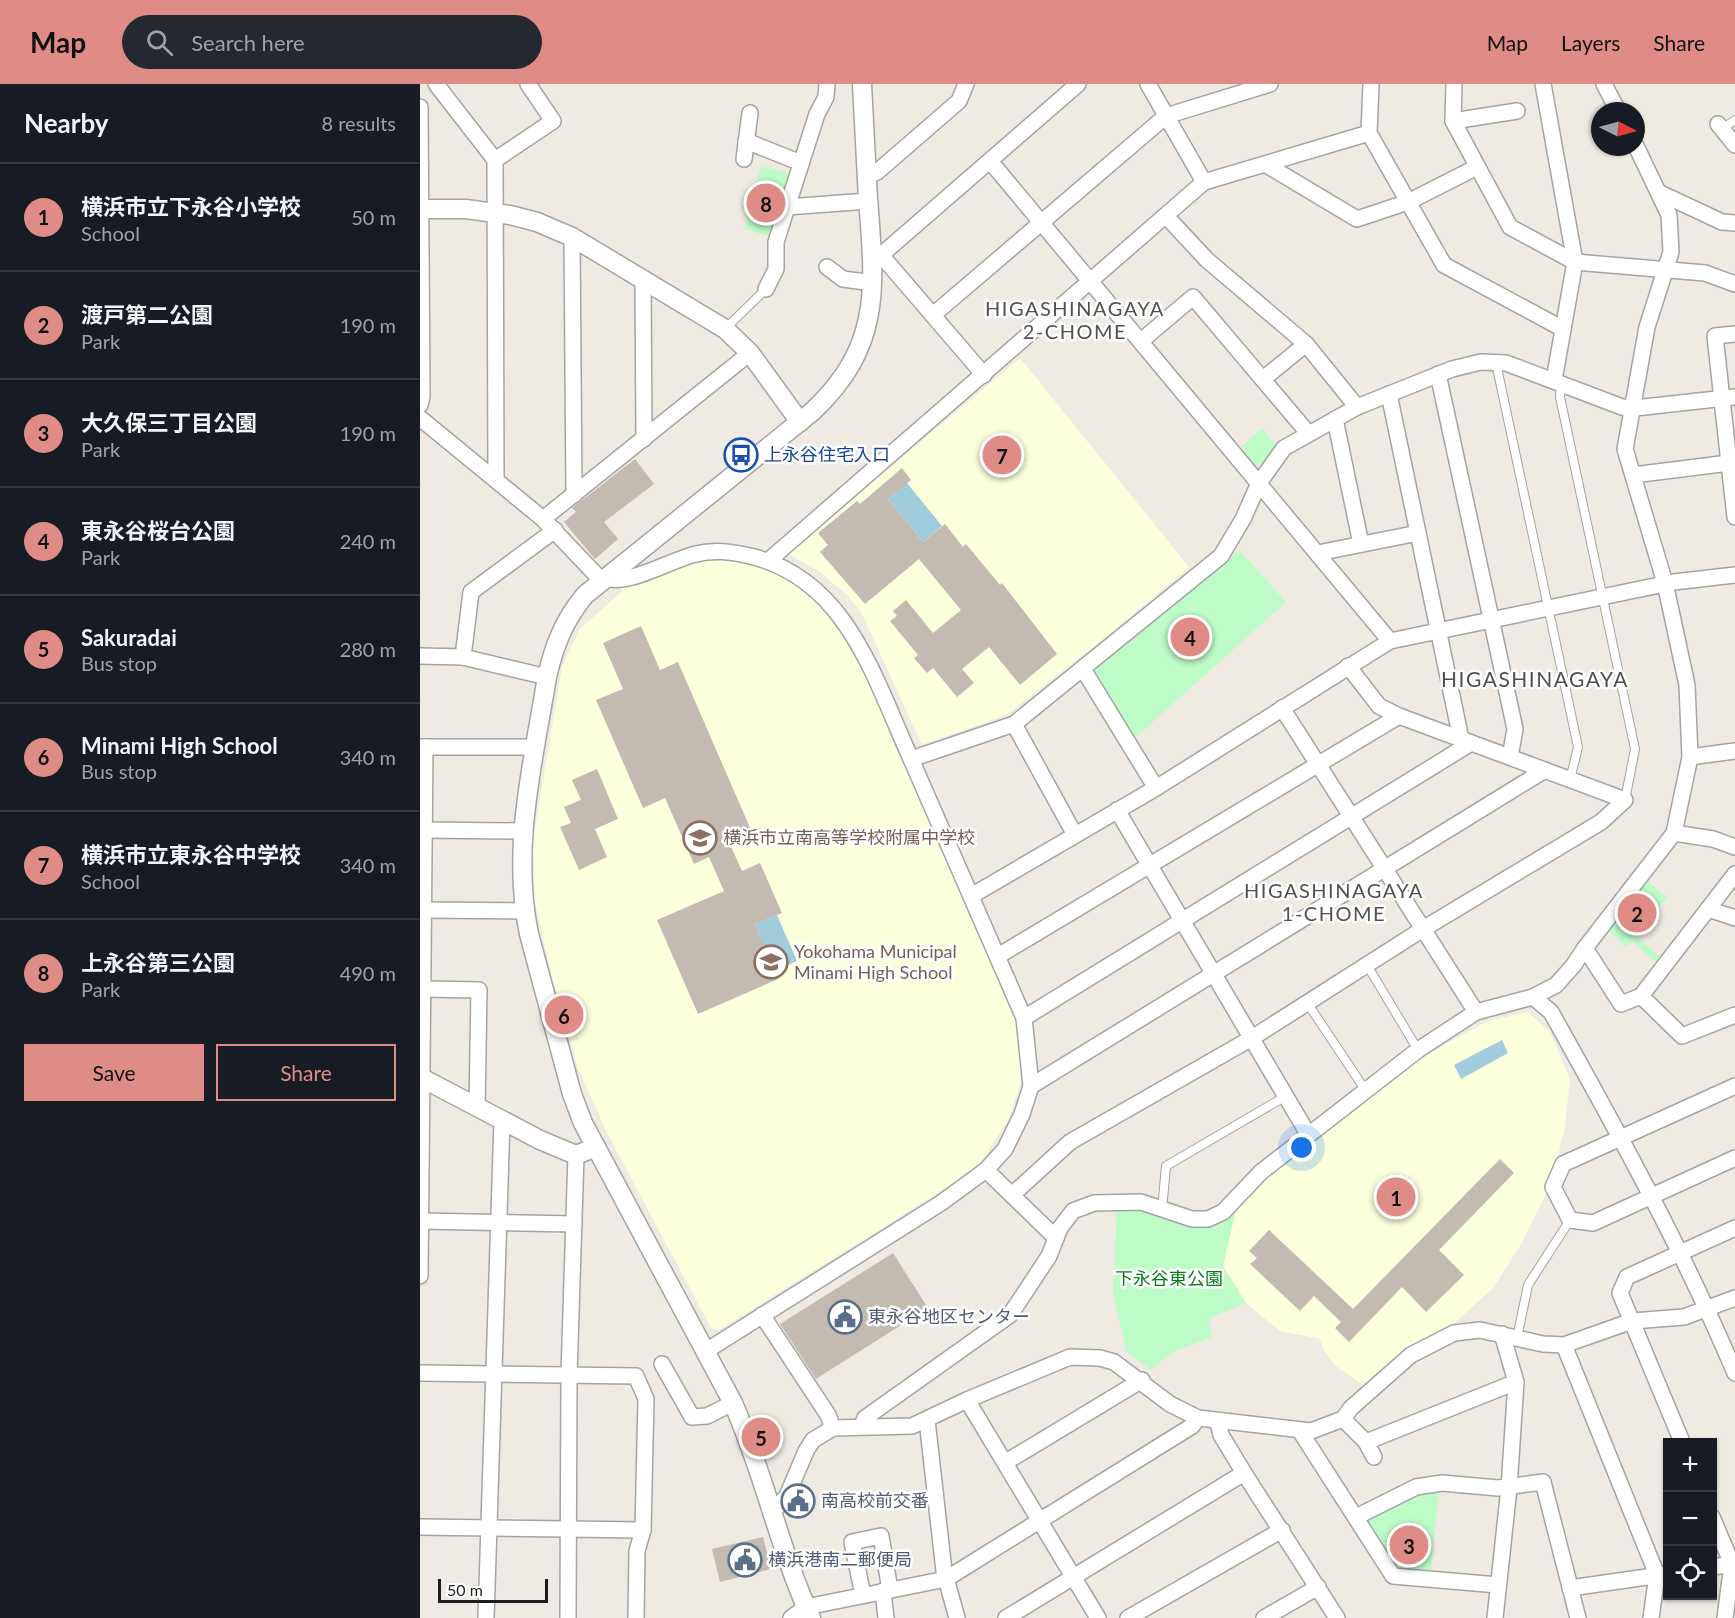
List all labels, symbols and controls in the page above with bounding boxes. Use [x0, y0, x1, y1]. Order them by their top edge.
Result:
search box [122, 15, 542, 69]
text: Map [30, 25, 86, 59]
icon: search [143, 26, 176, 59]
text: Search here [191, 29, 305, 56]
text: Map [1487, 30, 1528, 55]
text: Layers [1561, 30, 1620, 55]
text: Share [1653, 30, 1705, 55]
north arrow [1591, 102, 1645, 156]
text: Nearby [24, 107, 109, 139]
text: 8 results [321, 111, 396, 135]
pin: 8 [746, 180, 786, 226]
text: 横浜市立下永谷小学校 [81, 193, 301, 220]
text: 1 [38, 205, 49, 229]
text: 50 m [351, 205, 396, 229]
text: School [81, 221, 140, 245]
district label: HIGASHINAGAYA 2-CHOME [985, 296, 1165, 343]
text: 渡戸第二公園 [81, 301, 213, 328]
text: 2 [38, 313, 49, 337]
text: 190 m [340, 313, 396, 337]
text: Park [81, 329, 120, 353]
text: 大久保三丁目公園 [81, 409, 257, 436]
text: 3 [38, 421, 49, 445]
text: 190 m [340, 421, 396, 445]
pin: 7 [982, 432, 1022, 478]
text: Park [81, 437, 120, 461]
bus stop icon: 上永谷住宅入口 [723, 437, 759, 473]
place label: 上永谷住宅入口 [764, 443, 890, 465]
text: 東永谷桜台公園 [81, 517, 235, 544]
text: 4 [38, 529, 49, 553]
text: 240 m [340, 529, 396, 553]
text: Park [81, 545, 120, 569]
pin: 4 [1170, 614, 1210, 660]
text: Sakuradai [81, 624, 177, 651]
text: 5 [38, 637, 49, 661]
text: 280 m [340, 637, 396, 661]
text: Bus stop [81, 651, 157, 675]
district label: HIGASHINAGAYA [1441, 666, 1629, 691]
text: Minami High School [81, 732, 278, 759]
text: 6 [38, 745, 49, 769]
text: 340 m [340, 745, 396, 769]
text: Bus stop [81, 759, 157, 783]
school or university icon: 横浜市立南高等学校附属中学校 [682, 820, 718, 856]
place label: 横浜市立南高等学校附属中学校 [723, 826, 975, 848]
text: 横浜市立東永谷中学校 [81, 841, 301, 868]
text: 7 [38, 853, 49, 877]
text: 340 m [340, 853, 396, 877]
text: School [81, 869, 140, 893]
district label: HIGASHINAGAYA 1-CHOME [1244, 878, 1424, 925]
pin: 2 [1618, 890, 1656, 936]
place label: Yokohama Municipal Minami High School [794, 940, 957, 983]
school or university icon: Yokohama Municipal Minami High School [753, 944, 789, 980]
text: 上永谷第三公園 [81, 949, 235, 976]
text: 8 [38, 961, 49, 985]
text: 490 m [340, 961, 396, 985]
text: Park [81, 977, 120, 1001]
pin: 6 [544, 992, 584, 1038]
button: Save [24, 1044, 204, 1101]
button: Share [216, 1044, 396, 1101]
your location [1287, 1133, 1316, 1162]
pin: 1 [1376, 1174, 1416, 1220]
park label: 下永谷東公園 [1115, 1267, 1223, 1289]
public building icon: 東永谷地区センター [827, 1299, 863, 1335]
place label: 東永谷地区センター [868, 1305, 1030, 1327]
pin: 5 [742, 1414, 780, 1460]
map controls [1663, 1438, 1717, 1600]
button: + [1663, 1438, 1717, 1492]
public building icon: 南高校前交番 [780, 1483, 816, 1519]
place label: 南高校前交番 [821, 1489, 929, 1511]
button: − [1663, 1492, 1717, 1546]
pin: 3 [1390, 1522, 1428, 1568]
public building icon: 横浜港南二郵便局 [727, 1542, 763, 1578]
button: locate [1663, 1546, 1717, 1600]
place label: 横浜港南二郵便局 [768, 1548, 912, 1570]
scale bar [438, 1576, 548, 1604]
text: 50 m [447, 1580, 483, 1599]

